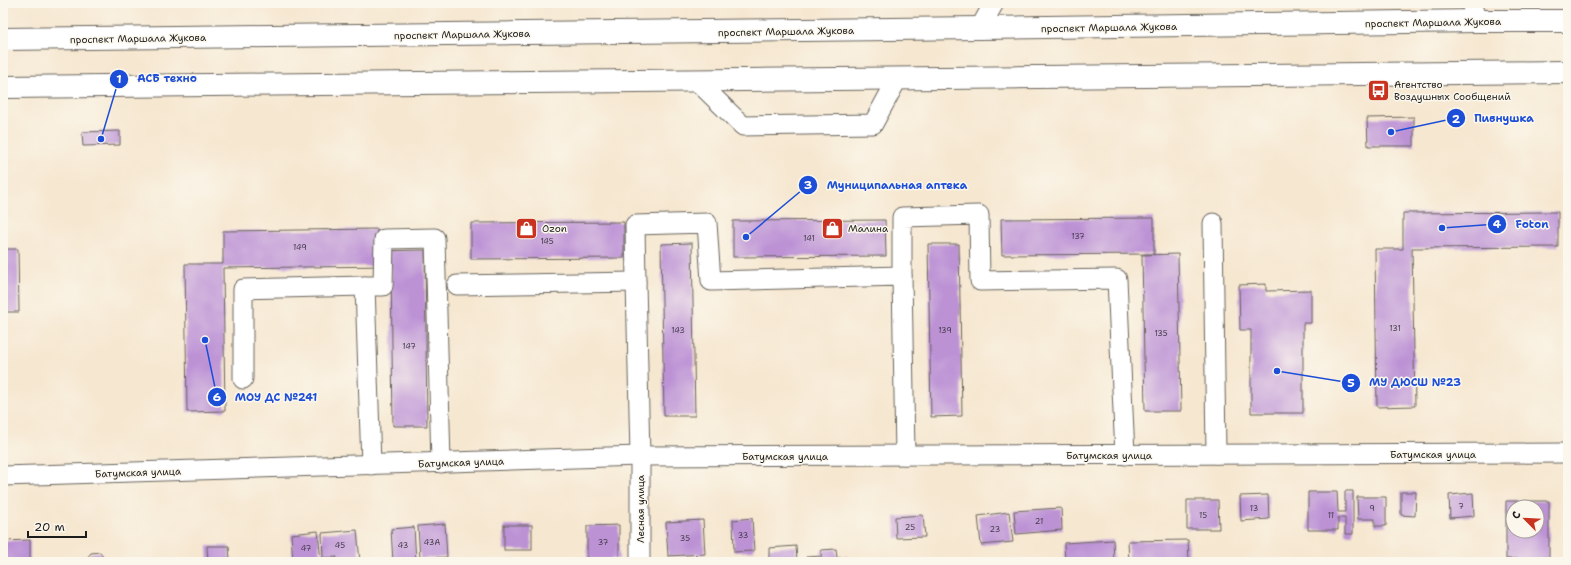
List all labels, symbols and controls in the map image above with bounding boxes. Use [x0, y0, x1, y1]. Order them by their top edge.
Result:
street label: проспект Маршала Жукова [1365, 15, 1502, 30]
street label: проспект Маршала Жукова [1041, 20, 1178, 35]
street label: проспект Маршала Жукова [718, 24, 855, 39]
street label: проспект Маршала Жукова [394, 27, 531, 42]
street label: проспект Маршала Жукова [70, 31, 207, 46]
callout: АСБ техно [109, 67, 205, 90]
text: 1 [116, 71, 122, 87]
text: АСБ техно [137, 71, 197, 86]
bus stop icon: Агентство Воздушных Сообщений [1366, 77, 1392, 103]
place label: Агентство Воздушных Сообщений [1394, 78, 1511, 103]
callout: Пивнушка [1446, 107, 1542, 130]
text: 2 [1452, 111, 1461, 127]
text: Пивнушка [1474, 111, 1534, 126]
callout: Муниципальная аптека [798, 174, 975, 197]
text: 3 [804, 177, 812, 193]
text: Муниципальная аптека [827, 178, 968, 193]
callout: Foton [1487, 213, 1556, 236]
shop icon: Ozon [514, 215, 540, 241]
shop icon: Малина [819, 215, 845, 241]
text: 4 [1493, 216, 1502, 232]
text: Foton [1515, 217, 1549, 232]
place label: Ozon [542, 222, 567, 235]
place label: Малина [848, 222, 889, 235]
house number: 137 [1071, 231, 1085, 242]
house number: 141 [803, 233, 815, 244]
house number: 145 [540, 236, 554, 247]
house number: 149 [293, 242, 307, 253]
house number: 131 [1389, 323, 1401, 334]
house number: 143 [671, 325, 685, 336]
house number: 139 [938, 325, 952, 336]
house number: 135 [1154, 328, 1168, 339]
house number: 147 [402, 341, 416, 352]
callout: МУ ДЮСШ №23 [1341, 371, 1469, 394]
text: 5 [1347, 375, 1355, 391]
text: МУ ДЮСШ №23 [1369, 375, 1461, 390]
callout: МОУ ДС №241 [207, 386, 325, 409]
text: 6 [213, 389, 221, 405]
text: МОУ ДС №241 [235, 390, 317, 405]
street label: Батумская улица [1390, 448, 1477, 461]
street label: Батумская улица [1066, 449, 1153, 462]
street label: Батумская улица [742, 450, 829, 463]
street label: Батумская улица [418, 454, 505, 470]
street label: Батумская улица [95, 464, 182, 480]
street label: Лесная улица [634, 474, 647, 543]
north arrow [1505, 499, 1545, 539]
house number: 7 [1458, 501, 1464, 512]
house number: 13 [1250, 503, 1258, 514]
house number: 9 [1369, 503, 1375, 514]
text: С [1508, 509, 1525, 521]
house number: 15 [1199, 510, 1207, 521]
house number: 11 [1328, 510, 1334, 521]
scale bar [28, 513, 86, 539]
house number: 21 [1035, 516, 1043, 527]
text: 20 m [34, 519, 65, 535]
house number: 25 [905, 522, 915, 533]
house number: 23 [990, 524, 1000, 535]
house number: 33 [738, 530, 748, 541]
house number: 35 [680, 533, 690, 544]
house number: 43А [424, 537, 440, 548]
house number: 37 [598, 537, 609, 548]
house number: 45 [335, 540, 345, 551]
house number: 43 [398, 540, 408, 551]
house number: 47 [301, 543, 312, 554]

